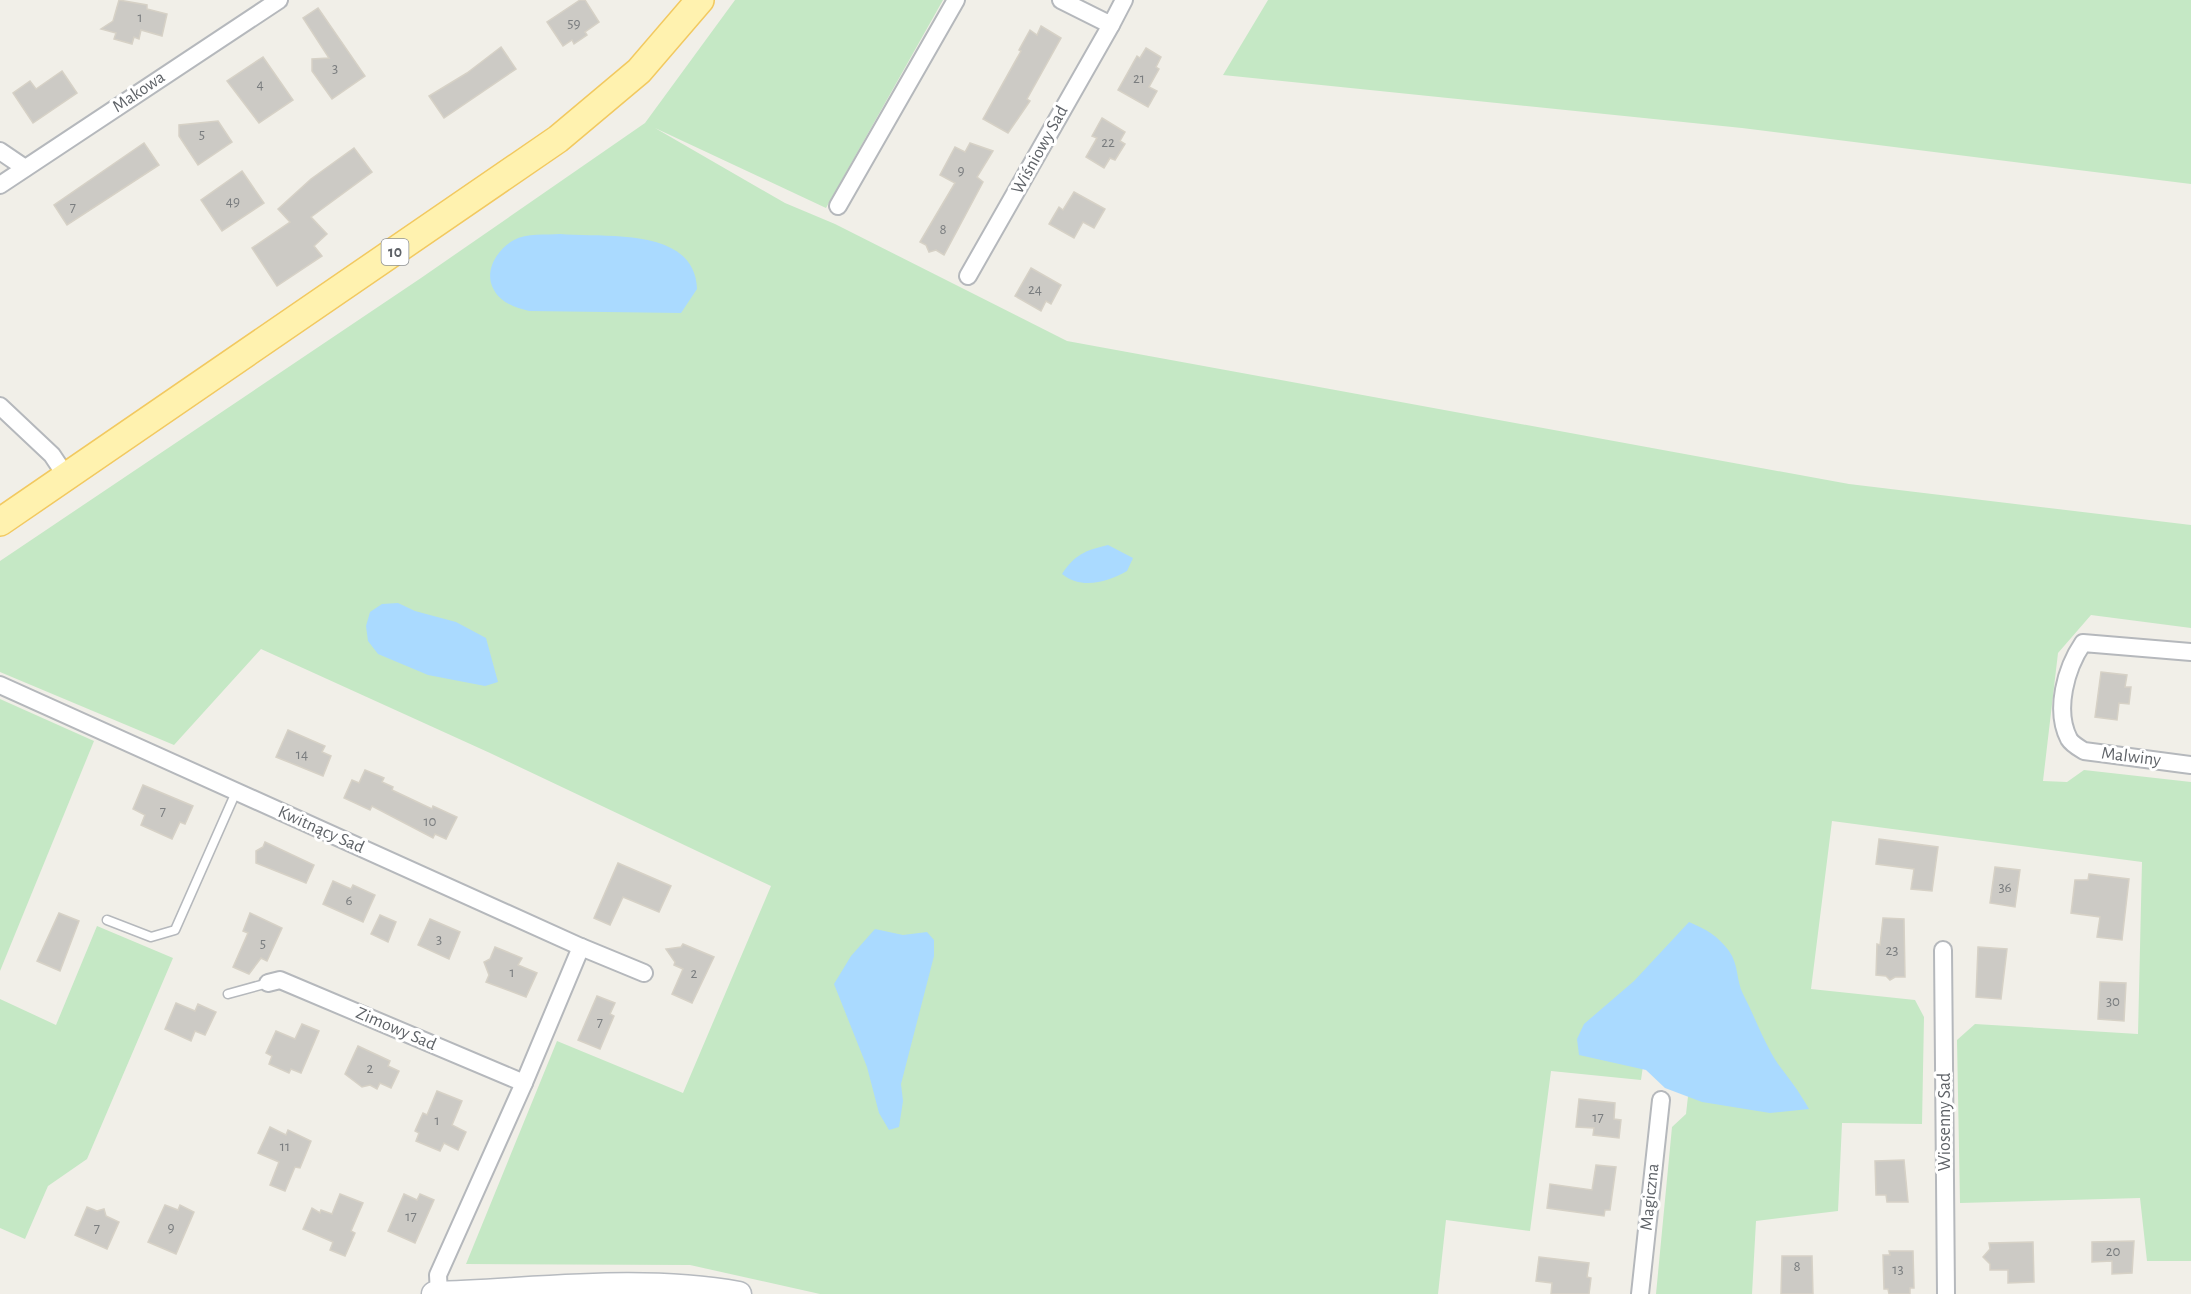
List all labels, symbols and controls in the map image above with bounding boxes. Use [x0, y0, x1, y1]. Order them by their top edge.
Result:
house number: 1 [137, 10, 143, 25]
house number: 59 [567, 16, 581, 31]
house number: 3 [332, 61, 338, 76]
street label: Makowa [110, 68, 168, 116]
house number: 21 [1133, 71, 1145, 86]
house number: 4 [256, 77, 264, 92]
street label: Wiśniowy Sad [1008, 103, 1072, 197]
house number: 5 [199, 127, 205, 142]
house number: 22 [1101, 135, 1115, 150]
house number: 9 [957, 163, 965, 178]
house number: 49 [226, 194, 240, 209]
house number: 7 [70, 200, 76, 215]
house number: 8 [939, 222, 947, 237]
road number: 10 [382, 239, 408, 265]
house number: 24 [1028, 282, 1042, 297]
street label: Malwiny [2100, 744, 2162, 770]
house number: 14 [296, 747, 308, 762]
street label: Kwitnący Sad [275, 803, 367, 857]
house number: 7 [160, 804, 166, 819]
house number: 10 [423, 814, 437, 829]
house number: 36 [1998, 880, 2012, 895]
house number: 6 [345, 893, 353, 908]
house number: 3 [436, 932, 442, 947]
house number: 5 [260, 936, 266, 951]
house number: 23 [1885, 943, 1899, 958]
house number: 1 [509, 965, 515, 980]
house number: 2 [691, 966, 698, 981]
house number: 30 [2106, 994, 2120, 1009]
street label: Zimowy Sad [353, 1004, 439, 1054]
house number: 7 [597, 1015, 603, 1030]
house number: 2 [367, 1061, 374, 1076]
street label: Wiosenny Sad [1936, 1073, 1954, 1171]
house number: 17 [1592, 1110, 1604, 1125]
house number: 1 [434, 1113, 440, 1128]
house number: 11 [280, 1139, 290, 1154]
street label: Magiczna [1638, 1163, 1662, 1231]
house number: 17 [405, 1209, 417, 1224]
house number: 9 [167, 1220, 175, 1235]
house number: 7 [94, 1221, 100, 1236]
house number: 20 [2106, 1244, 2120, 1259]
house number: 8 [1793, 1259, 1801, 1274]
house number: 13 [1892, 1262, 1904, 1277]

